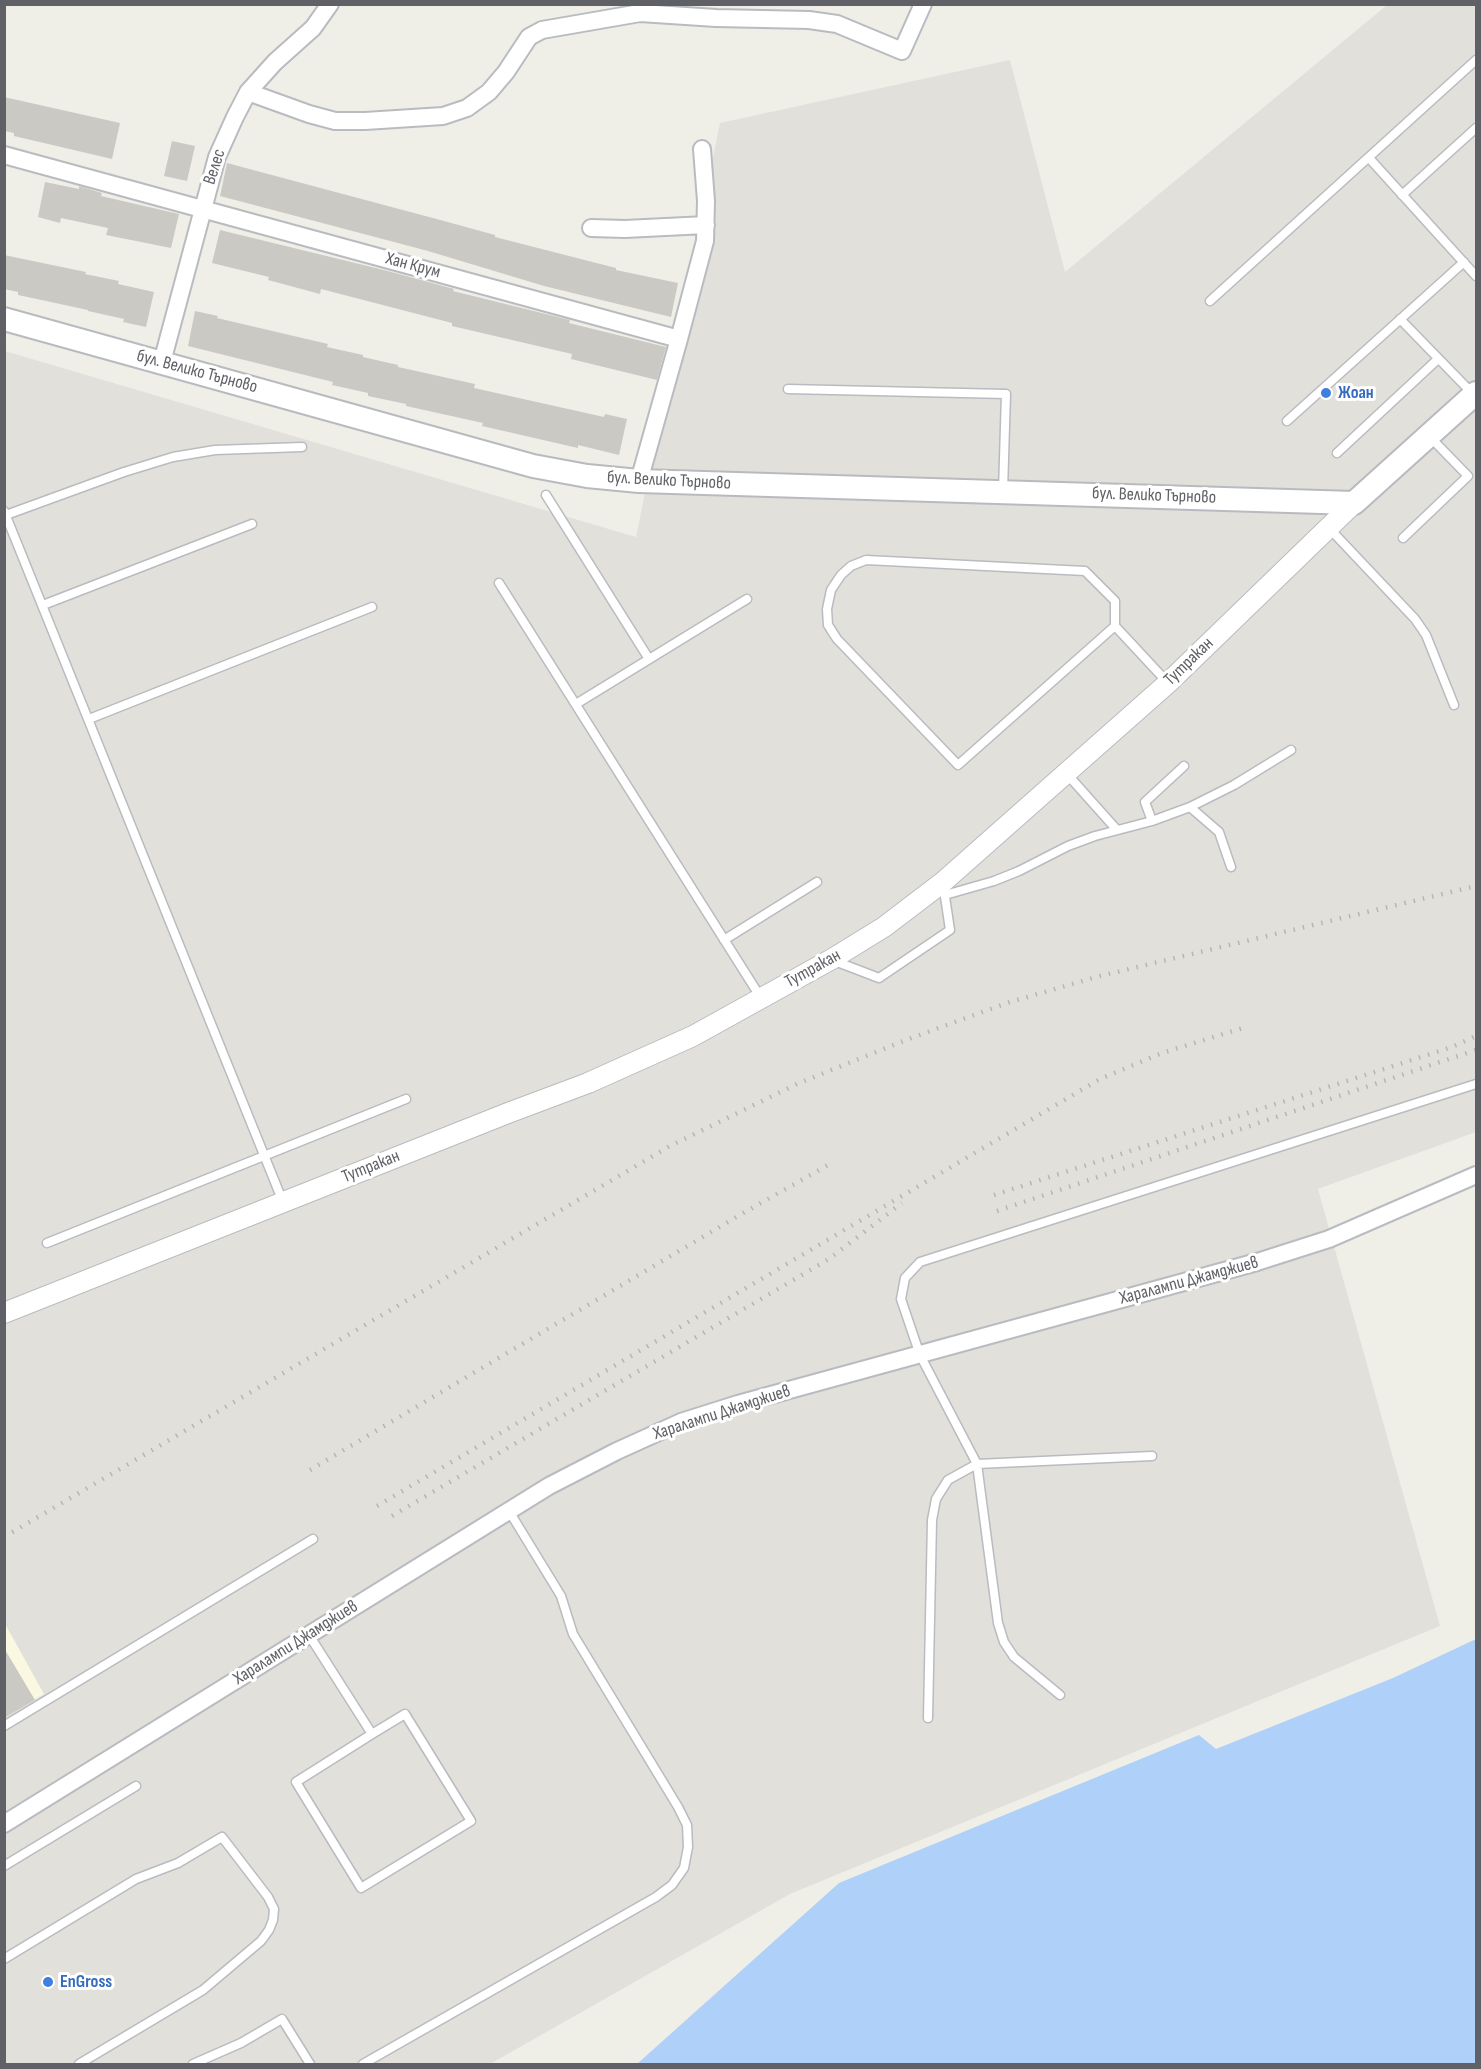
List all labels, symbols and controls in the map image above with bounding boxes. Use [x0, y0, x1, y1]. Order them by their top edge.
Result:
street label: Велес [199, 147, 231, 187]
street label: Хан Крум [383, 248, 443, 284]
street label: бул. Велико Търново [134, 346, 260, 398]
place label: Жоан [1338, 382, 1374, 404]
marker: Жоан [1319, 386, 1333, 400]
street label: бул. Велико Търново [606, 467, 732, 495]
street label: бул. Велико Търново [1092, 483, 1216, 509]
street label: Тутракан [1160, 633, 1218, 691]
street label: Тутракан [781, 945, 845, 993]
street label: Тутракан [339, 1146, 403, 1188]
street label: Харалампи Джамджиев [1117, 1252, 1261, 1310]
street label: Харалампи Джамджиев [651, 1381, 793, 1445]
street label: Харалампи Джамджиев [230, 1596, 362, 1690]
place label: EnGross [60, 1971, 112, 1993]
marker: EnGross [41, 1975, 55, 1989]

